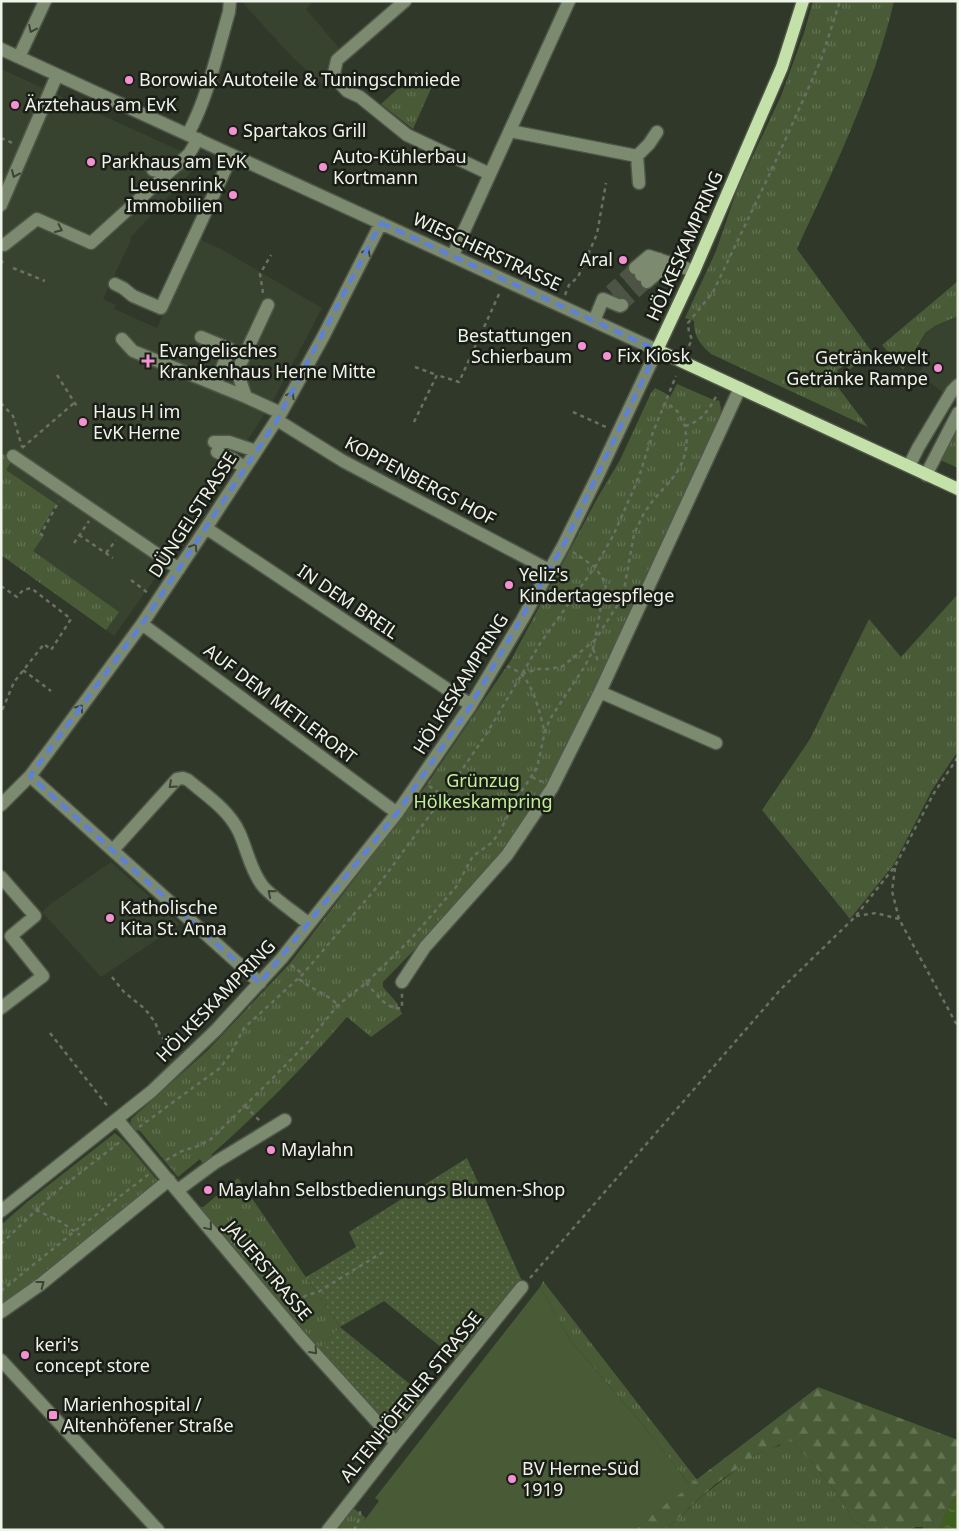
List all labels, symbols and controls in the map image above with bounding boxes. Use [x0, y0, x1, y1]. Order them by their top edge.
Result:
one-way arrow [28, 24, 39, 33]
place label: Borowiak Autoteile & Tuningschmiede [139, 67, 460, 91]
marker: Borowiak Autoteile & Tuningschmiede [123, 74, 135, 86]
place label: Ärztehaus am EvK [25, 92, 177, 116]
marker: Ärztehaus am EvK [9, 99, 21, 111]
place label: Spartakos Grill [243, 118, 366, 142]
marker: Spartakos Grill [227, 125, 239, 137]
place label: Auto-Kühlerbau Kortmann [333, 144, 467, 189]
place label: Parkhaus am EvK [101, 149, 247, 173]
marker: Parkhaus am EvK [85, 156, 97, 168]
marker: Auto-Kühlerbau Kortmann [317, 161, 329, 173]
street label: HÖLKESKAMPRING [640, 167, 728, 324]
one-way arrow [10, 169, 21, 178]
place label: Leusenrink Immobilien [126, 172, 223, 217]
marker: Leusenrink Immobilien [227, 189, 239, 201]
street label: WIESCHERSTRASSE [409, 206, 565, 296]
one-way arrow [54, 223, 63, 234]
place label: Aral [580, 247, 613, 271]
one-way arrow [361, 248, 371, 257]
marker: Aral [617, 254, 629, 266]
place label: Bestattungen Schierbaum [457, 323, 572, 368]
place label: Evangelisches Krankenhaus Herne Mitte [159, 338, 376, 383]
marker: Bestattungen Schierbaum [576, 340, 588, 352]
place label: Fix Kiosk [617, 343, 690, 367]
place label: Getränkewelt Getränke Rampe [786, 345, 928, 390]
marker: Fix Kiosk [601, 350, 613, 362]
marker: Evangelisches Krankenhaus Herne Mitte [141, 354, 155, 368]
marker: Getränkewelt Getränke Rampe [932, 362, 944, 374]
one-way arrow [284, 392, 294, 401]
place label: Haus H im EvK Herne [93, 399, 180, 444]
marker: Haus H im EvK Herne [77, 416, 89, 428]
street label: KOPPENBERGS HOF [341, 430, 500, 530]
street label: DÜNGELSTRASSE [143, 447, 242, 582]
one-way arrow [188, 543, 197, 553]
street label: IN DEM BREIL [293, 558, 404, 644]
place label: Yeliz's Kindertagespflege [519, 562, 674, 607]
marker: Yeliz's Kindertagespflege [503, 579, 515, 591]
street label: HÖLKESKAMPRING [407, 608, 513, 758]
street label: AUF DEM METLERORT [199, 638, 362, 768]
one-way arrow [74, 705, 82, 714]
park label: Grünzug Hölkeskampring [413, 768, 553, 813]
one-way arrow [169, 779, 178, 788]
one-way arrow [268, 891, 277, 899]
place label: Katholische Kita St. Anna [120, 895, 227, 940]
marker: Katholische Kita St. Anna [104, 912, 116, 924]
street label: HÖLKESKAMPRING [150, 934, 280, 1067]
place label: Maylahn [281, 1137, 354, 1161]
marker: Maylahn [265, 1144, 277, 1156]
place label: Maylahn Selbstbedienungs Blumen-Shop [218, 1177, 565, 1201]
marker: Maylahn Selbstbedienungs Blumen-Shop [202, 1184, 214, 1196]
street label: JAUERSTRASSE [219, 1214, 318, 1325]
one-way arrow [203, 1222, 212, 1231]
one-way arrow [35, 1281, 44, 1289]
street label: ALTENHÖFENER STRASSE [334, 1306, 487, 1487]
place label: keri's concept store [35, 1332, 150, 1377]
one-way arrow [308, 1346, 317, 1355]
marker: keri's concept store [19, 1349, 31, 1361]
place label: Marienhospital / Altenhöfener Straße [63, 1392, 234, 1437]
marker: Marienhospital / Altenhöfener Straße [47, 1409, 59, 1421]
place label: BV Herne-Süd 1919 [522, 1456, 639, 1501]
marker: BV Herne-Süd 1919 [506, 1473, 518, 1485]

